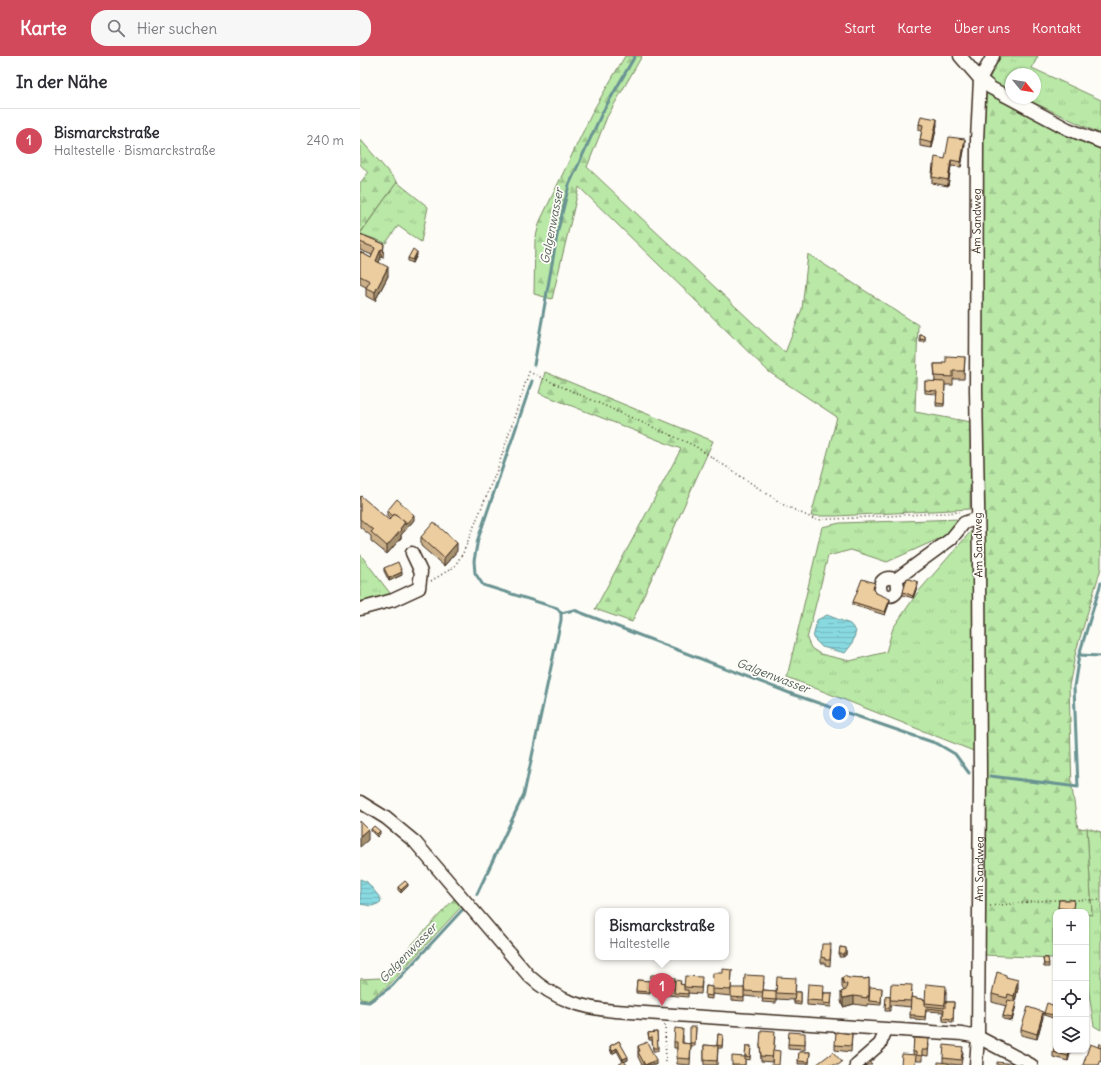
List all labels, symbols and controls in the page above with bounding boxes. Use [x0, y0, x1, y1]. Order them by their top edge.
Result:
search box [91, 10, 371, 46]
text: Karte [20, 16, 67, 40]
icon: search [105, 17, 127, 39]
text: Hier suchen [137, 19, 217, 38]
text: Start [845, 19, 875, 37]
text: Karte [897, 19, 932, 37]
text: Über uns [954, 19, 1010, 37]
text: Kontakt [1032, 19, 1081, 37]
north arrow [1005, 68, 1041, 104]
text: In der Nähe [16, 71, 108, 93]
text: Bismarckstraße [54, 123, 160, 142]
text: 1 [26, 132, 32, 149]
text: 240 m [307, 132, 344, 149]
text: Haltestelle · Bismarckstraße [54, 142, 216, 159]
water label: Galgenwasser [537, 185, 567, 265]
street label: Am Sandweg [970, 188, 984, 254]
street label: Am Sandweg [970, 512, 986, 578]
water label: Galgenwasser [735, 655, 814, 697]
your location [829, 703, 849, 723]
street label: Am Sandweg [972, 836, 987, 902]
popup [595, 908, 729, 960]
map controls [1053, 909, 1089, 1053]
button: + [1053, 909, 1089, 945]
text: Bismarckstraße [609, 916, 715, 935]
water label: Galgenwasser [376, 918, 441, 985]
text: Haltestelle [609, 935, 670, 952]
button: − [1053, 945, 1089, 981]
pin: 1 [649, 973, 675, 1006]
button: locate [1053, 981, 1089, 1017]
button: layers [1053, 1017, 1089, 1053]

